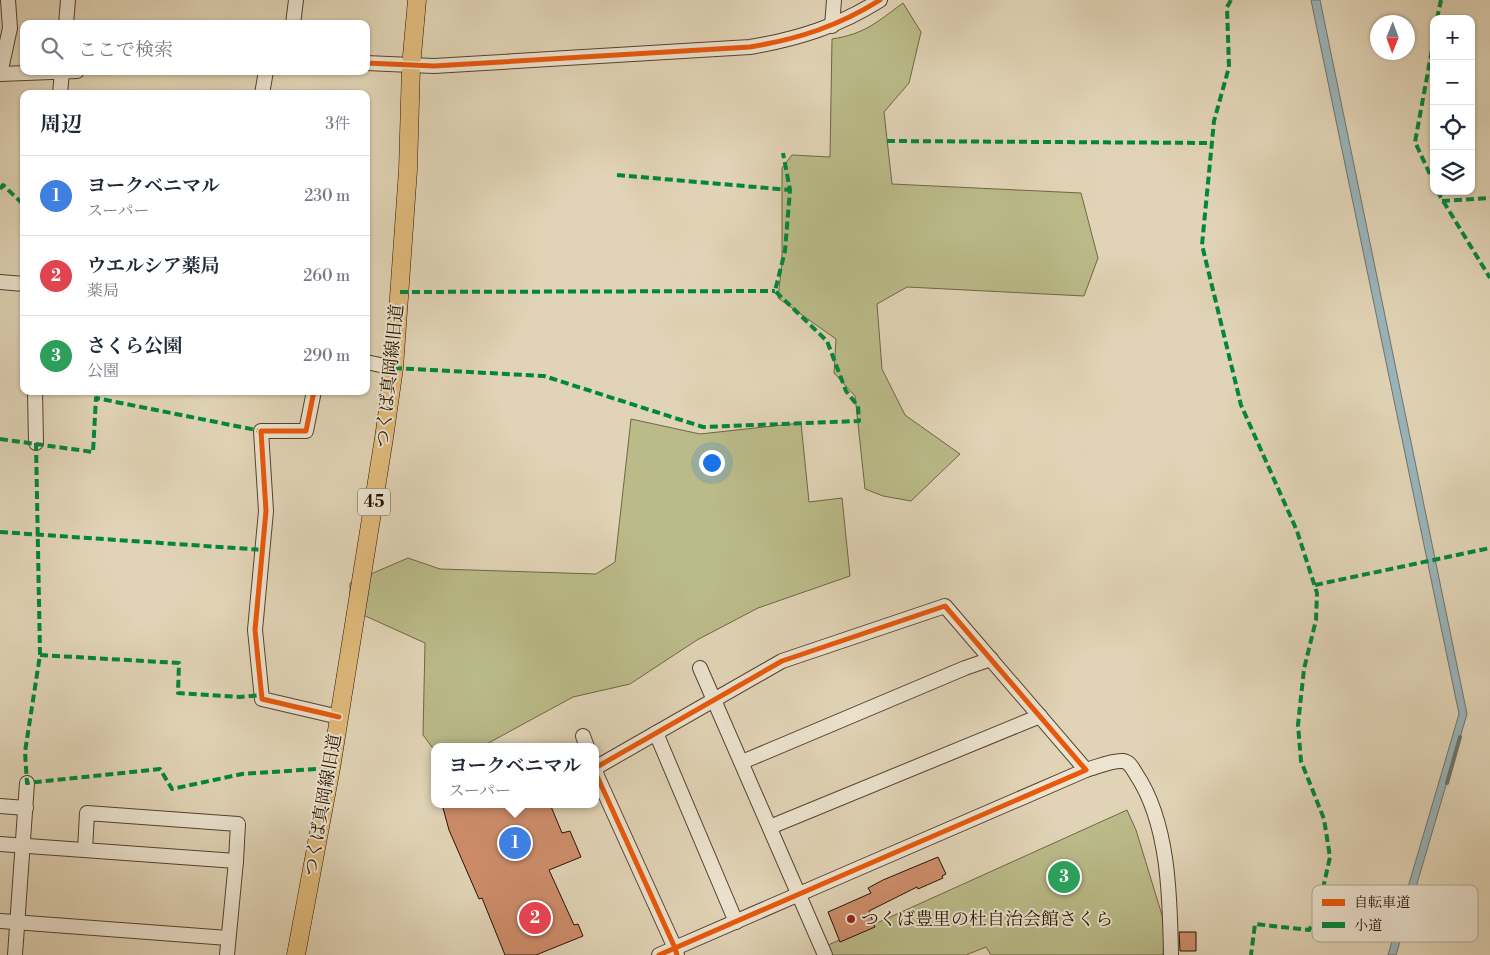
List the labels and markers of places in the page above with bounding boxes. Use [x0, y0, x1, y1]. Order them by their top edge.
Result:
pin: 1 [499, 824, 531, 862]
pin: 3 [1048, 858, 1080, 896]
pin: 2 [519, 899, 551, 937]
place label: つくば豊里の杜自治会館さくら [861, 908, 1113, 931]
marker: つくば豊里の杜自治会館さくら [845, 913, 857, 925]

